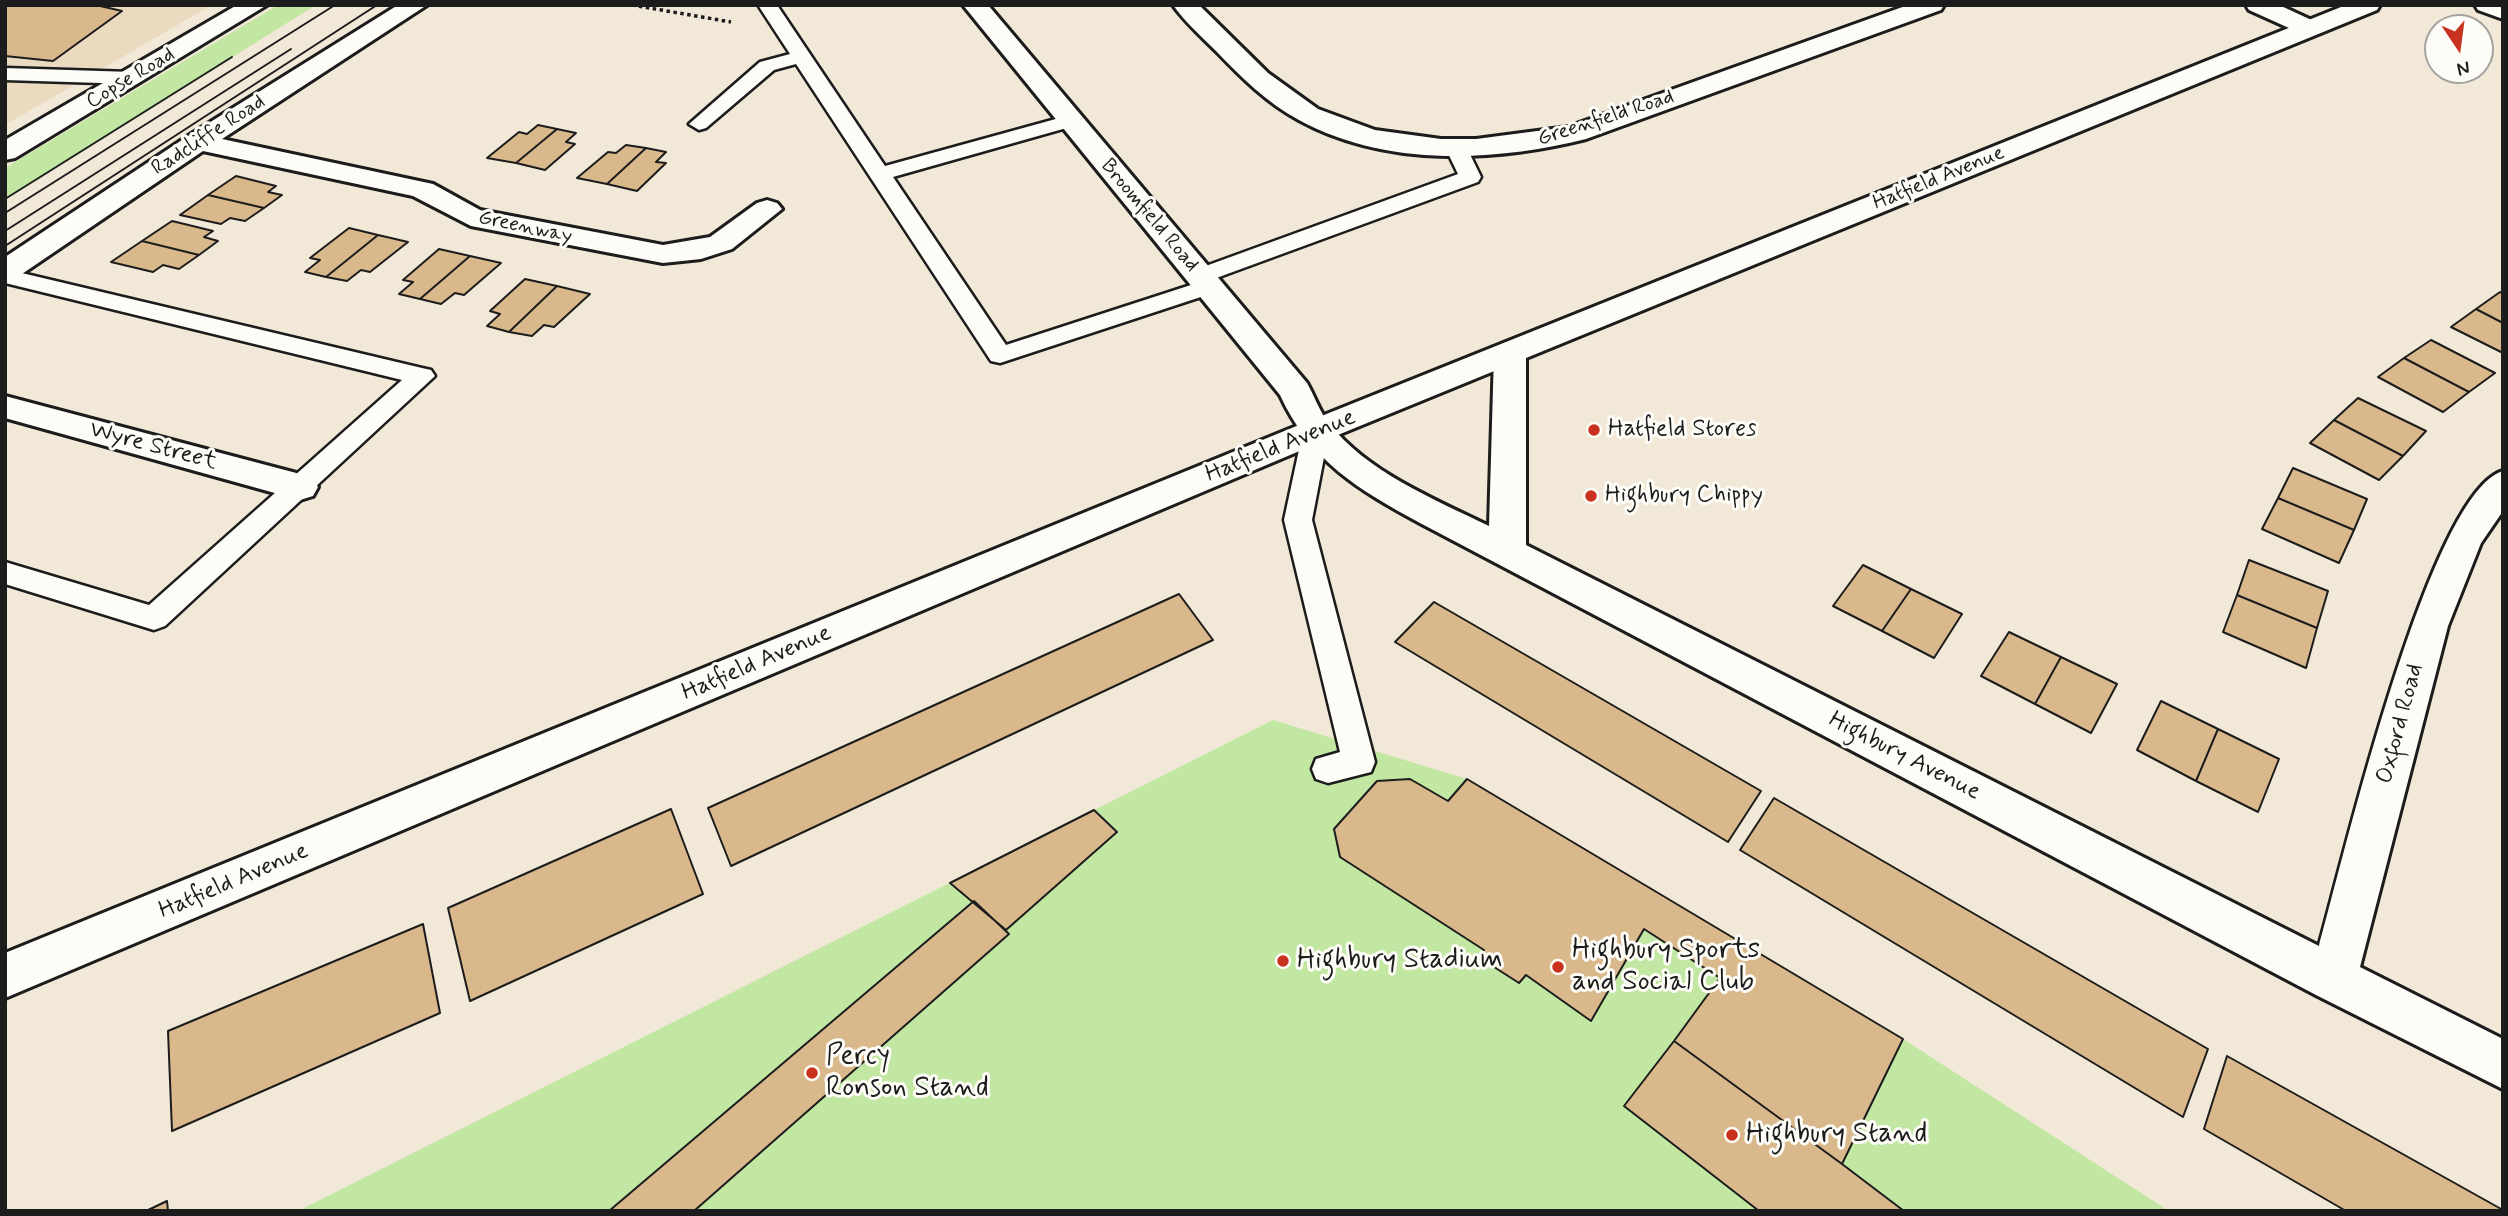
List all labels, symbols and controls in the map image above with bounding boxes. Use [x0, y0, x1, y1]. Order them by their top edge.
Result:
north arrow [2424, 14, 2494, 84]
street label: Copse Road [82, 43, 180, 115]
text: N [2454, 54, 2472, 82]
street label: Greenfield Road [1535, 85, 1677, 153]
street label: Radcliffe Road [148, 90, 270, 182]
street label: Hatfield Avenue [1870, 141, 2008, 217]
street label: Broomfield Road [1094, 154, 1204, 278]
street label: Greenway [476, 206, 574, 250]
street label: Hatfield Avenue [1202, 404, 1360, 490]
street label: Wyre Street [86, 416, 220, 478]
place label: Hatfield Stores [1608, 416, 1757, 444]
marker: Hatfield Stores [1586, 422, 1602, 438]
place label: Highbury Chippy [1605, 482, 1763, 510]
marker: Highbury Chippy [1583, 488, 1599, 504]
street label: Hatfield Avenue [678, 620, 836, 708]
street label: Oxford Road [2371, 661, 2431, 787]
street label: Highbury Avenue [1823, 706, 1985, 808]
street label: Hatfield Avenue [155, 838, 313, 926]
place label: Highbury Sports and Social Club [1572, 934, 1760, 1000]
place label: Highbury Stadium [1297, 944, 1502, 978]
marker: Highbury Stadium [1275, 953, 1291, 969]
marker: Highbury Sports and Social Club [1550, 959, 1566, 975]
place label: Percy Ronson Stand [826, 1040, 989, 1106]
marker: Percy Ronson Stand [804, 1065, 820, 1081]
place label: Highbury Stand [1746, 1118, 1927, 1152]
marker: Highbury Stand [1724, 1127, 1740, 1143]

